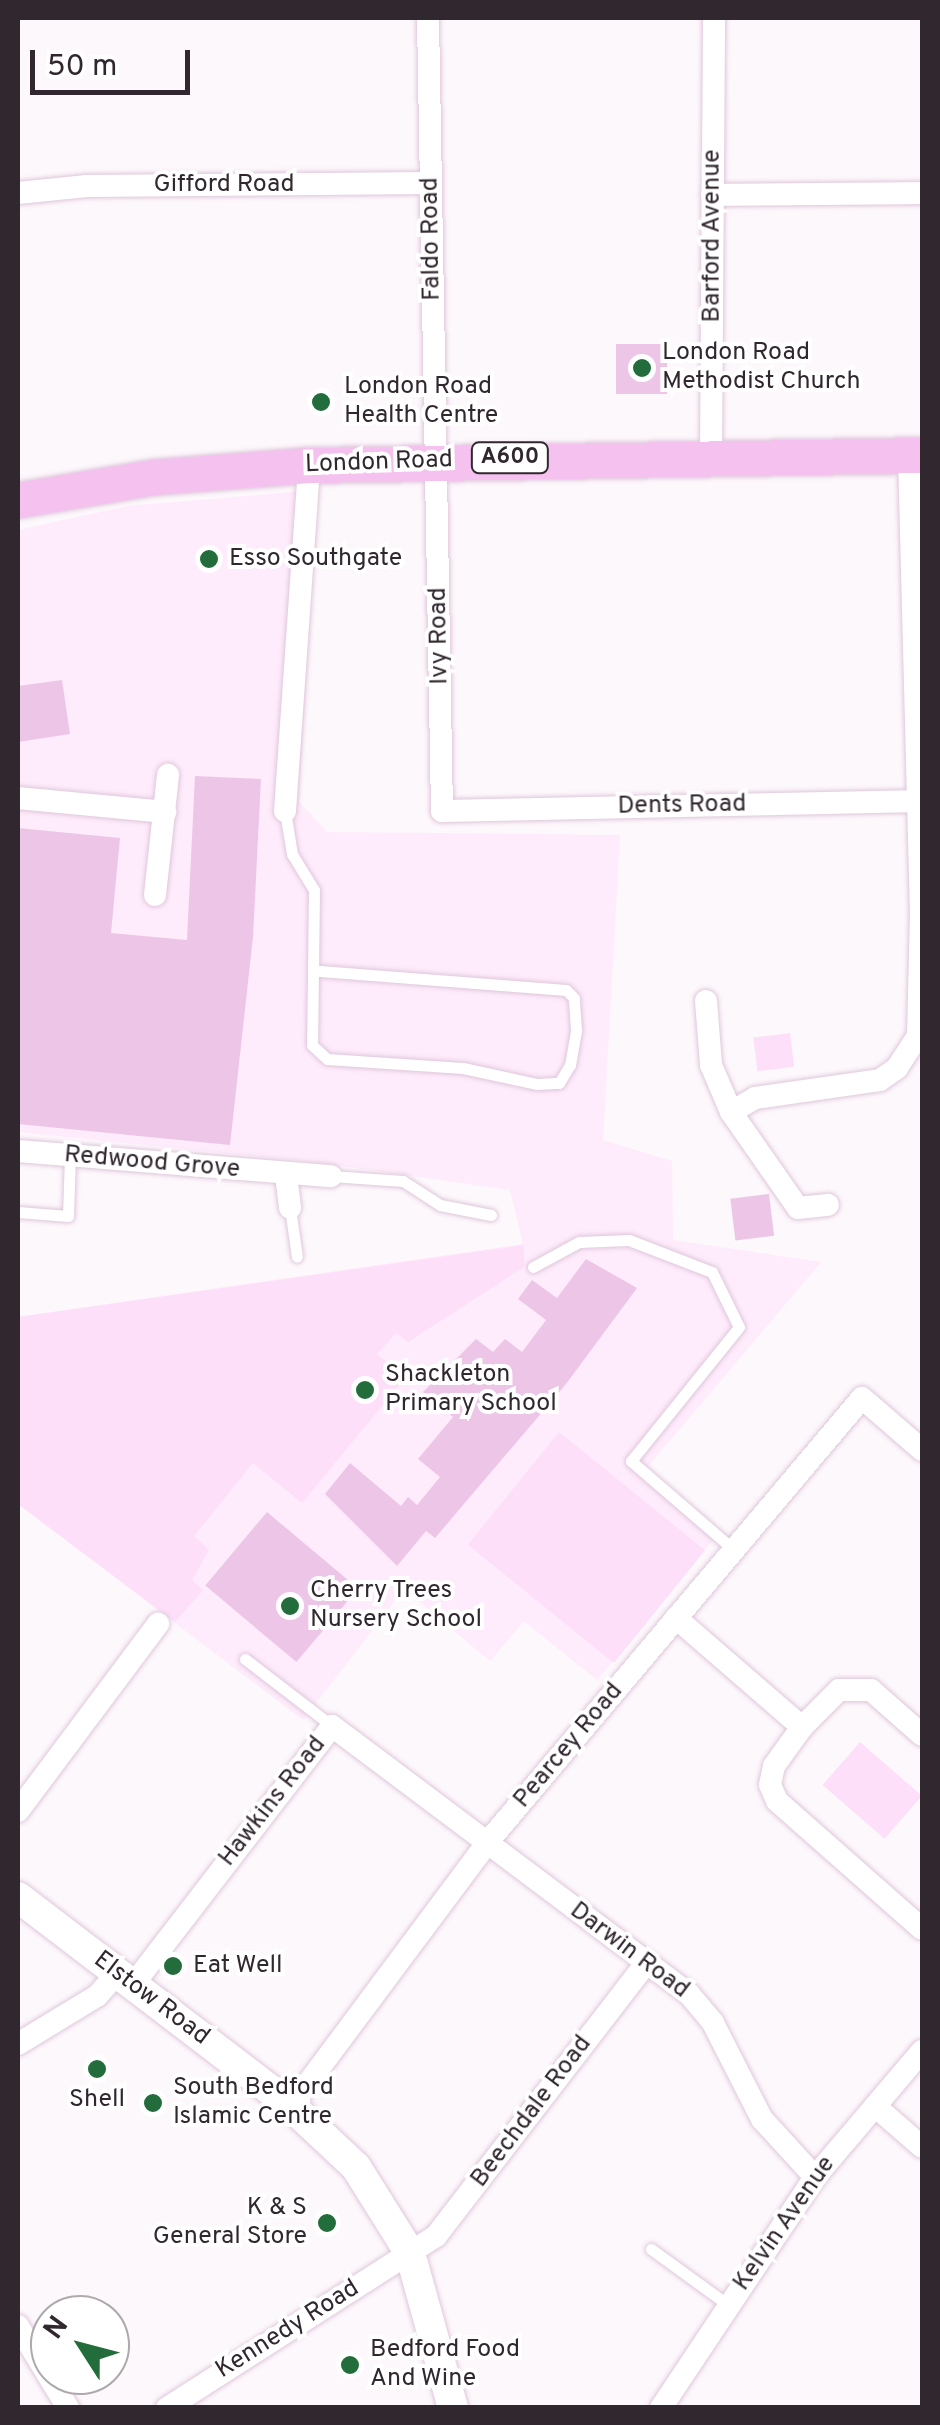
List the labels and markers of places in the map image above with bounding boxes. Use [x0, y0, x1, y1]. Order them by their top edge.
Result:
place label: London Road Methodist Church [662, 339, 860, 398]
marker: London Road Methodist Church [631, 357, 653, 379]
place label: London Road Health Centre [344, 373, 498, 432]
marker: London Road Health Centre [308, 389, 334, 415]
place label: Esso Southgate [229, 544, 402, 574]
marker: Esso Southgate [198, 548, 220, 570]
place label: Shackleton Primary School [385, 1361, 557, 1420]
marker: Shackleton Primary School [354, 1379, 376, 1401]
place label: Cherry Trees Nursery School [310, 1577, 482, 1636]
marker: Cherry Trees Nursery School [279, 1595, 301, 1617]
place label: Eat Well [193, 1951, 283, 1981]
marker: Eat Well [162, 1955, 184, 1977]
marker: Shell [86, 2058, 108, 2080]
place label: South Bedford Islamic Centre [173, 2074, 334, 2133]
place label: Shell [69, 2085, 125, 2115]
marker: South Bedford Islamic Centre [142, 2092, 164, 2114]
place label: K & S General Store [153, 2194, 307, 2253]
marker: K & S General Store [316, 2212, 338, 2234]
place label: Bedford Food And Wine [370, 2336, 520, 2395]
marker: Bedford Food And Wine [339, 2354, 361, 2376]

